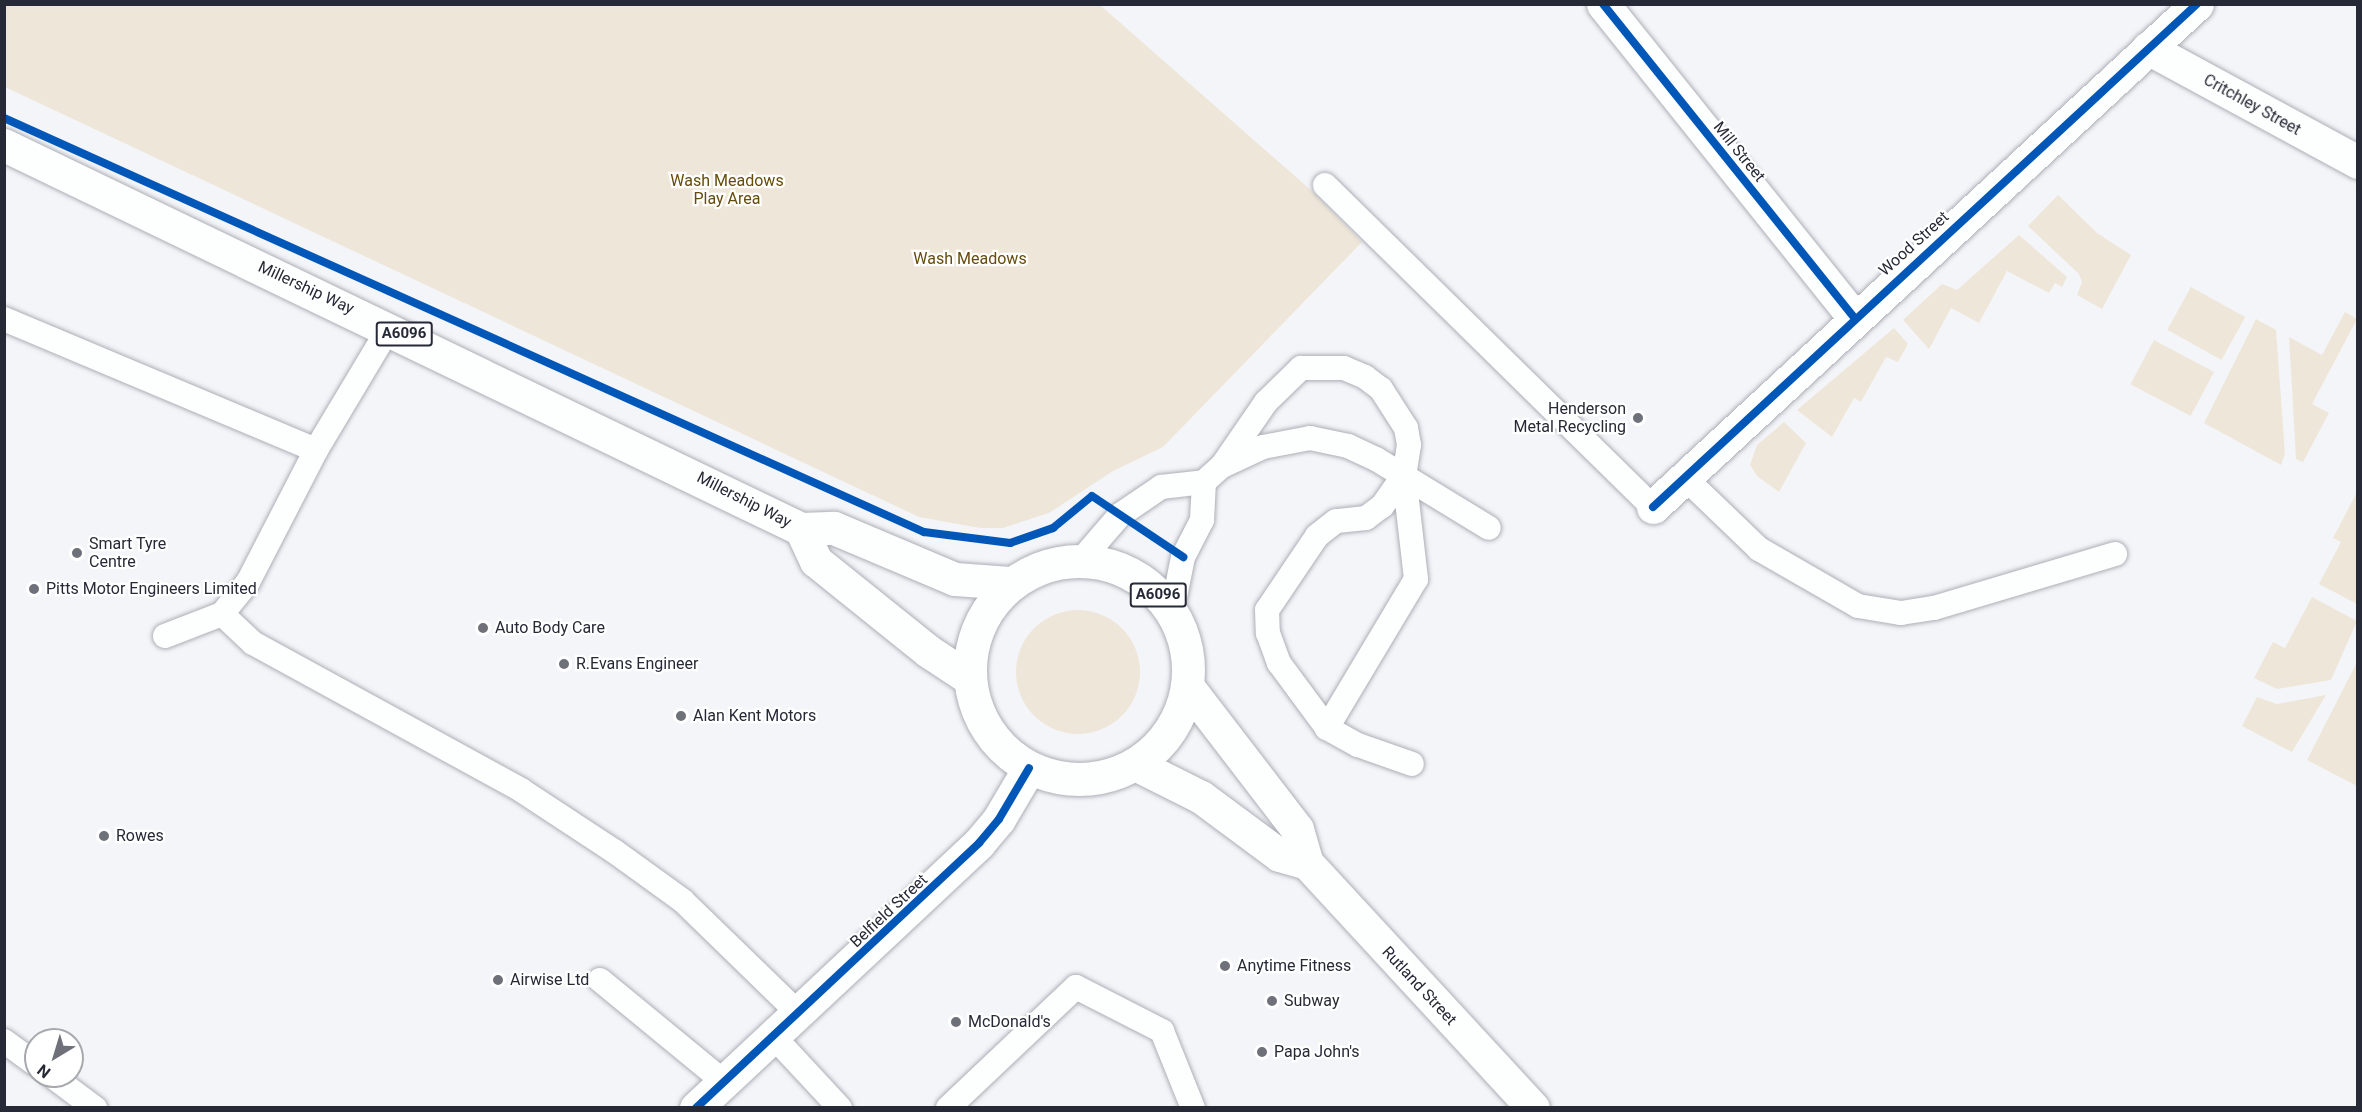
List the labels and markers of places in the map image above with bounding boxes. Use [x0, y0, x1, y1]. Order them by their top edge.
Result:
place label: Henderson Metal Recycling [1514, 399, 1626, 437]
marker: Henderson Metal Recycling [1631, 411, 1645, 425]
place label: Smart Tyre Centre [89, 534, 167, 572]
marker: Smart Tyre Centre [70, 546, 84, 560]
place label: Pitts Motor Engineers Limited [46, 579, 257, 599]
marker: Pitts Motor Engineers Limited [27, 582, 41, 596]
place label: Auto Body Care [495, 618, 605, 638]
marker: Auto Body Care [476, 621, 490, 635]
place label: R.Evans Engineer [576, 654, 698, 674]
marker: R.Evans Engineer [557, 657, 571, 671]
place label: Alan Kent Motors [693, 706, 816, 726]
marker: Alan Kent Motors [674, 709, 688, 723]
place label: Rowes [116, 826, 164, 846]
marker: Rowes [97, 829, 111, 843]
place label: Anytime Fitness [1237, 956, 1351, 976]
marker: Anytime Fitness [1218, 959, 1232, 973]
place label: Airwise Ltd [510, 970, 589, 990]
marker: Airwise Ltd [491, 973, 505, 987]
place label: Subway [1284, 991, 1339, 1011]
marker: Subway [1265, 994, 1279, 1008]
place label: McDonald's [968, 1012, 1051, 1032]
marker: McDonald's [949, 1015, 963, 1029]
place label: Papa John's [1274, 1042, 1360, 1062]
marker: Papa John's [1255, 1045, 1269, 1059]

